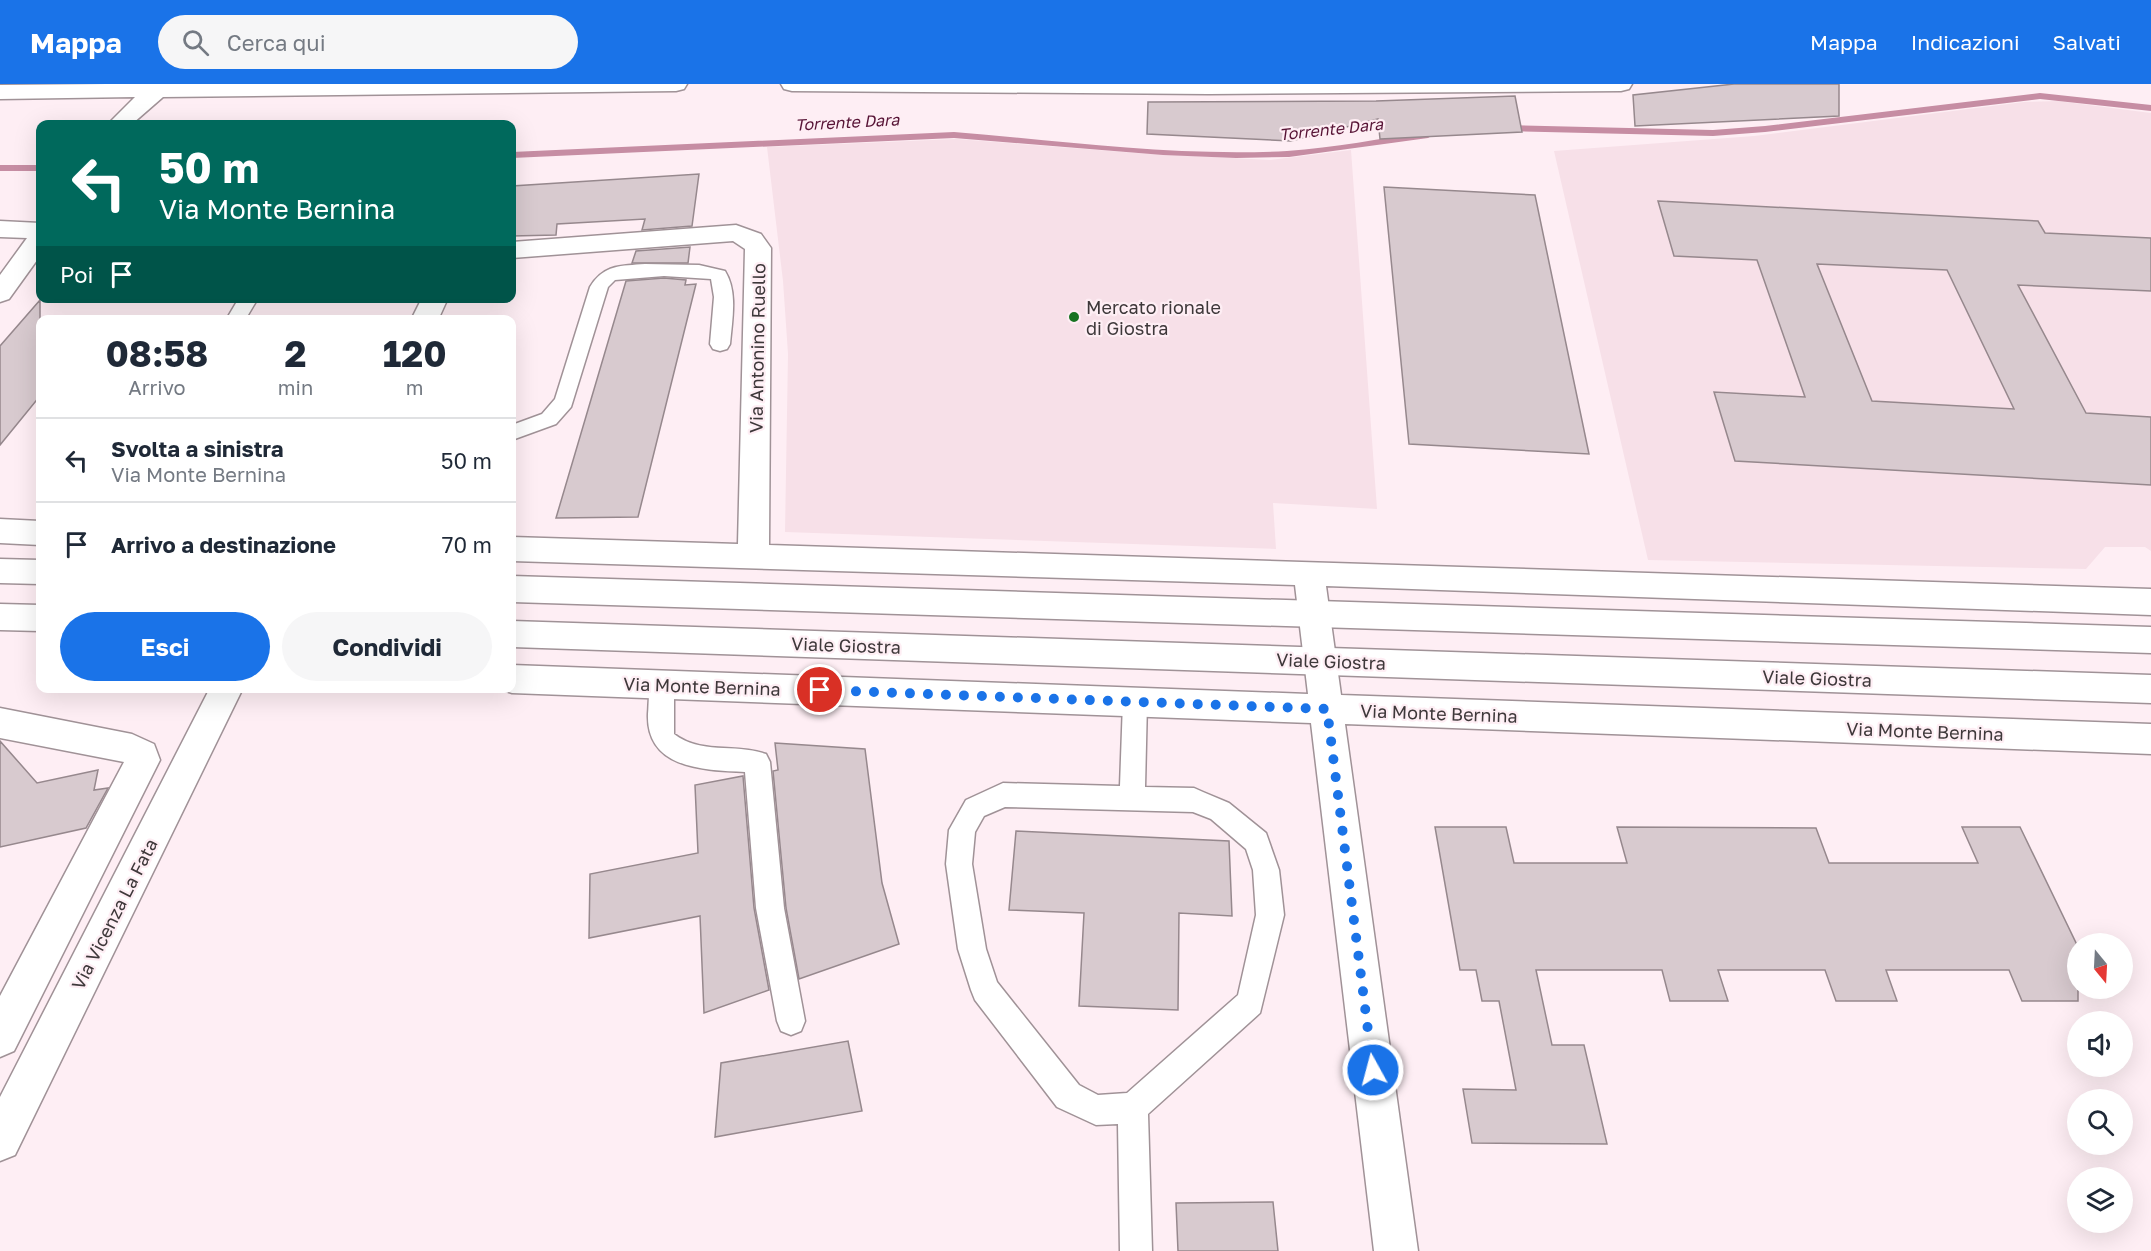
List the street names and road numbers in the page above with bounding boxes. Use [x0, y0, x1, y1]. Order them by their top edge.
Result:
street label: Via Antonino Ruello [745, 263, 769, 433]
street label: Viale Giostra [791, 632, 901, 658]
street label: Viale Giostra [1276, 648, 1386, 674]
street label: Viale Giostra [1762, 665, 1872, 691]
street label: Via Monte Bernina [623, 672, 781, 700]
street label: Via Monte Bernina [1360, 699, 1518, 727]
street label: Via Monte Bernina [1846, 717, 2004, 745]
street label: Via Vicenza La Fata [66, 835, 162, 993]

